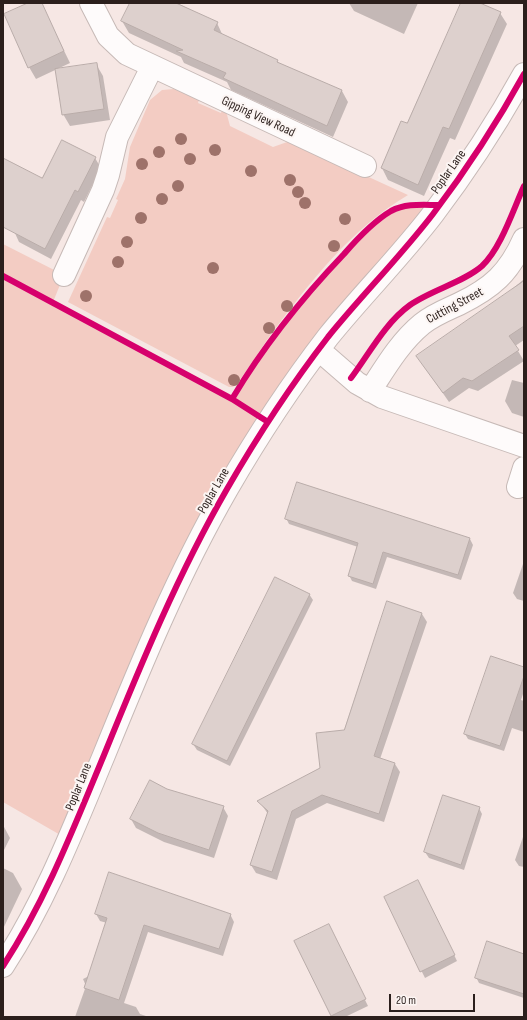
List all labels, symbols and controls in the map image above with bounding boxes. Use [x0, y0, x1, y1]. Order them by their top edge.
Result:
street label: Gipping View Road [219, 93, 297, 141]
street label: Poplar Lane [428, 147, 470, 197]
street label: Cutting Street [424, 284, 486, 328]
street label: Poplar Lane [195, 465, 233, 517]
street label: Poplar Lane [62, 761, 96, 813]
scale bar [391, 986, 477, 1012]
text: 20 m [396, 993, 416, 1008]

